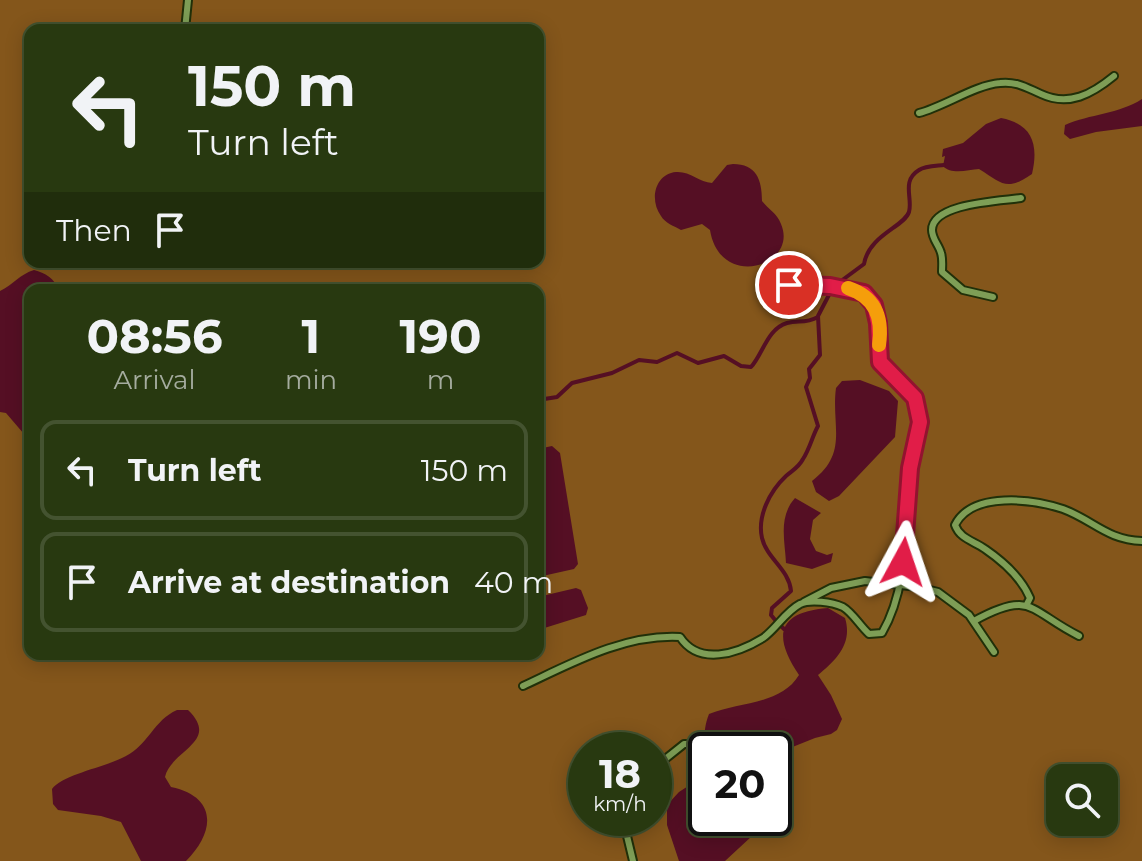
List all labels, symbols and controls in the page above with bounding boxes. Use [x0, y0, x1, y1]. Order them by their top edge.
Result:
text: 150 m [188, 52, 356, 120]
icon: left [56, 56, 160, 160]
text: Turn left [188, 120, 339, 164]
icon: arrive [148, 208, 192, 252]
text: Then [56, 212, 132, 249]
pin [755, 251, 823, 319]
icon: arrive [767, 263, 811, 307]
text: 08:56 [86, 307, 222, 365]
text: 1 [302, 307, 320, 365]
text: 190 [400, 307, 482, 365]
text: Arrival [113, 364, 195, 396]
text: min [285, 364, 337, 396]
text: m [427, 364, 454, 396]
icon: left [60, 448, 104, 492]
text: Turn left [128, 452, 261, 489]
text: 150 m [421, 452, 508, 489]
position arrow [861, 520, 945, 604]
icon: arrive [60, 560, 104, 604]
text: Arrive at destination [128, 564, 450, 601]
text: 40 m [474, 564, 553, 601]
speed limit sign: 20 [688, 732, 792, 836]
text: 18 [599, 749, 641, 798]
map controls [1046, 764, 1118, 836]
button: search [1046, 764, 1118, 836]
text: km/h [593, 792, 647, 816]

